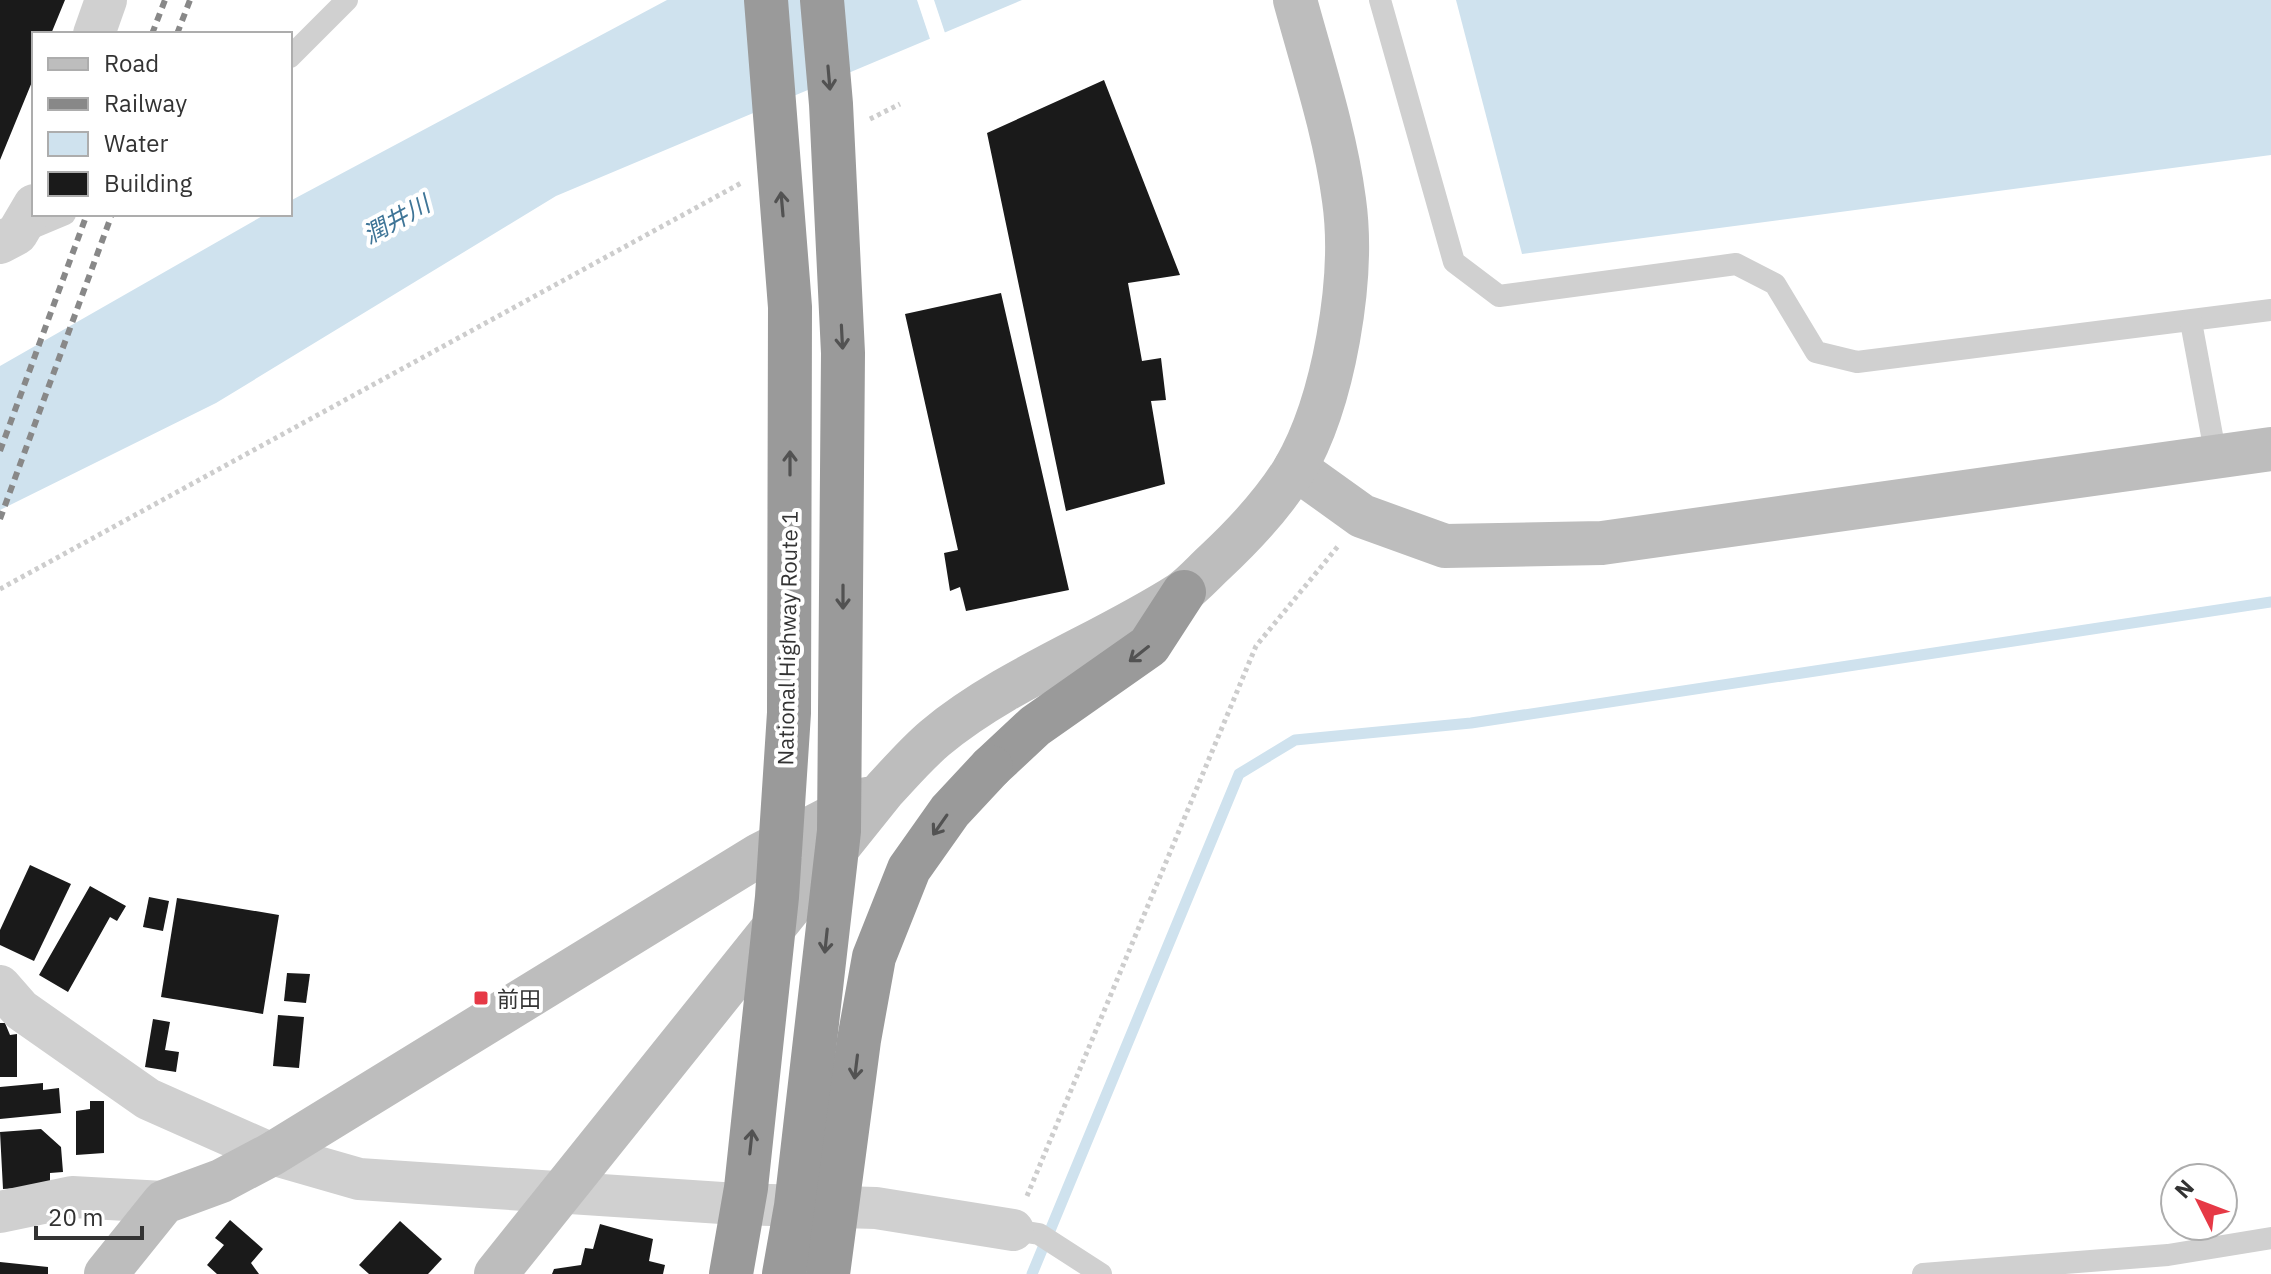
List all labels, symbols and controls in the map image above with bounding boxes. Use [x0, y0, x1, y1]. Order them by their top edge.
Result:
legend [32, 32, 292, 216]
text: Road [104, 47, 159, 79]
one-way arrow [821, 64, 836, 91]
text: Railway [104, 87, 187, 119]
text: Water [104, 127, 168, 159]
text: Building [104, 167, 192, 199]
water label: 潤井川 [357, 186, 438, 250]
one-way arrow [774, 191, 789, 218]
one-way arrow [835, 323, 850, 350]
one-way arrow [782, 450, 798, 477]
street label: National Highway Route 1 [770, 511, 804, 765]
one-way arrow [835, 583, 850, 610]
one-way arrow [1129, 646, 1150, 663]
one-way arrow [932, 814, 948, 836]
one-way arrow [819, 927, 834, 954]
place label: 前田 [497, 984, 541, 1013]
marker: 前田 [472, 989, 490, 1007]
one-way arrow [848, 1053, 863, 1080]
one-way arrow [743, 1129, 758, 1155]
north arrow [2159, 1162, 2239, 1242]
text: N [2168, 1173, 2200, 1204]
scale bar [36, 1190, 142, 1240]
text: 20 m [48, 1201, 103, 1233]

